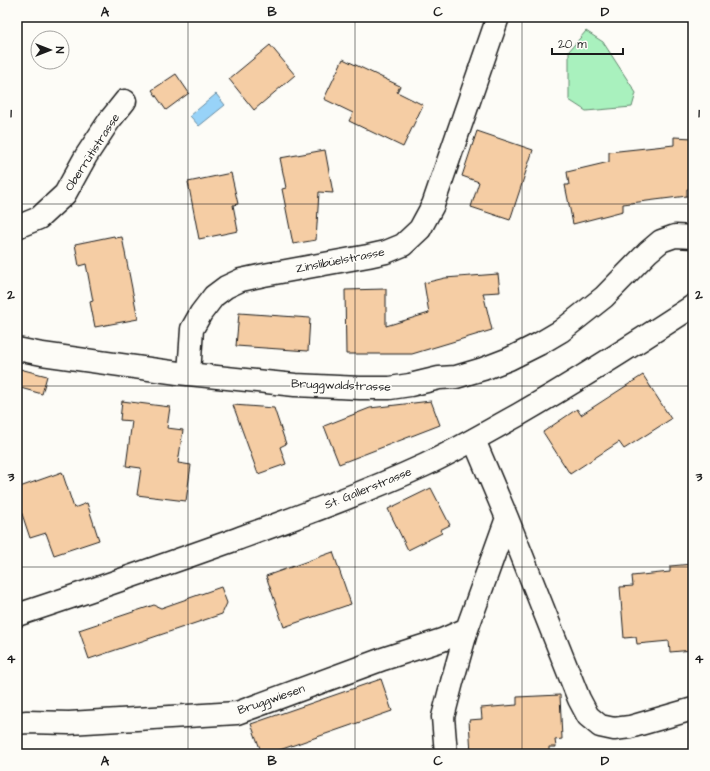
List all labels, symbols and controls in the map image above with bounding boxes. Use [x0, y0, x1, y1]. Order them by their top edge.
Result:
text: A [101, 3, 110, 21]
text: B [267, 3, 277, 21]
text: C [433, 3, 443, 21]
text: D [601, 3, 610, 21]
north arrow [30, 30, 70, 70]
scale bar [552, 30, 623, 56]
text: 20 m [558, 36, 587, 53]
text: N [52, 47, 67, 54]
text: 1 [10, 104, 12, 122]
text: 1 [698, 104, 700, 122]
street label: Oberrütistrasse [61, 110, 124, 194]
street label: Zinslibüelstrasse [294, 243, 387, 277]
text: 2 [6, 286, 15, 304]
text: 2 [694, 286, 703, 304]
street label: Bruggwaldstrasse [291, 375, 392, 397]
street label: St. Gallerstrasse [322, 463, 415, 514]
text: 3 [7, 468, 15, 486]
text: 3 [695, 468, 703, 486]
text: 4 [7, 650, 16, 668]
text: 4 [695, 650, 704, 668]
street label: Bruggwiesen [235, 680, 307, 720]
text: A [101, 752, 110, 770]
text: B [267, 752, 277, 770]
text: C [433, 752, 443, 770]
text: D [601, 752, 610, 770]

